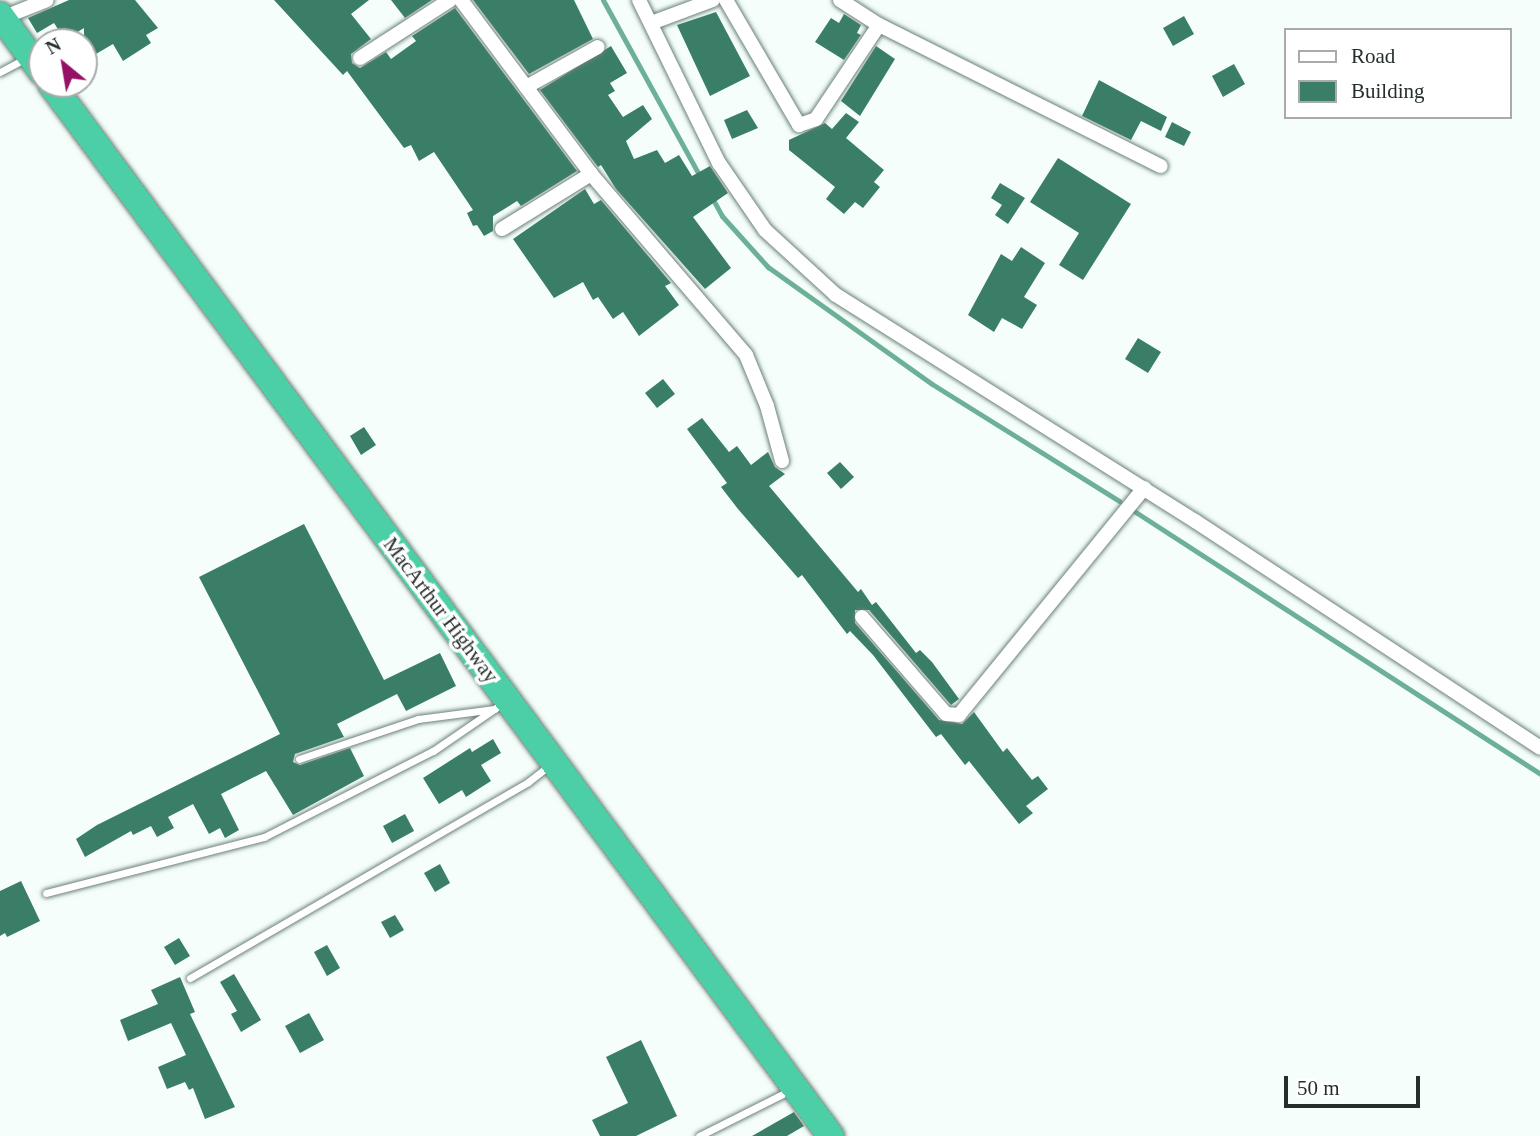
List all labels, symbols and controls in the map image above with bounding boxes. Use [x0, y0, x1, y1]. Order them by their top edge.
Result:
north arrow [28, 28, 98, 98]
legend [1284, 28, 1512, 119]
text: N [42, 34, 64, 59]
text: Road [1351, 44, 1395, 68]
text: Building [1351, 79, 1425, 103]
street label: MacArthur Highway [378, 532, 504, 688]
scale bar [1288, 1062, 1424, 1106]
text: 50 m [1297, 1076, 1340, 1100]

